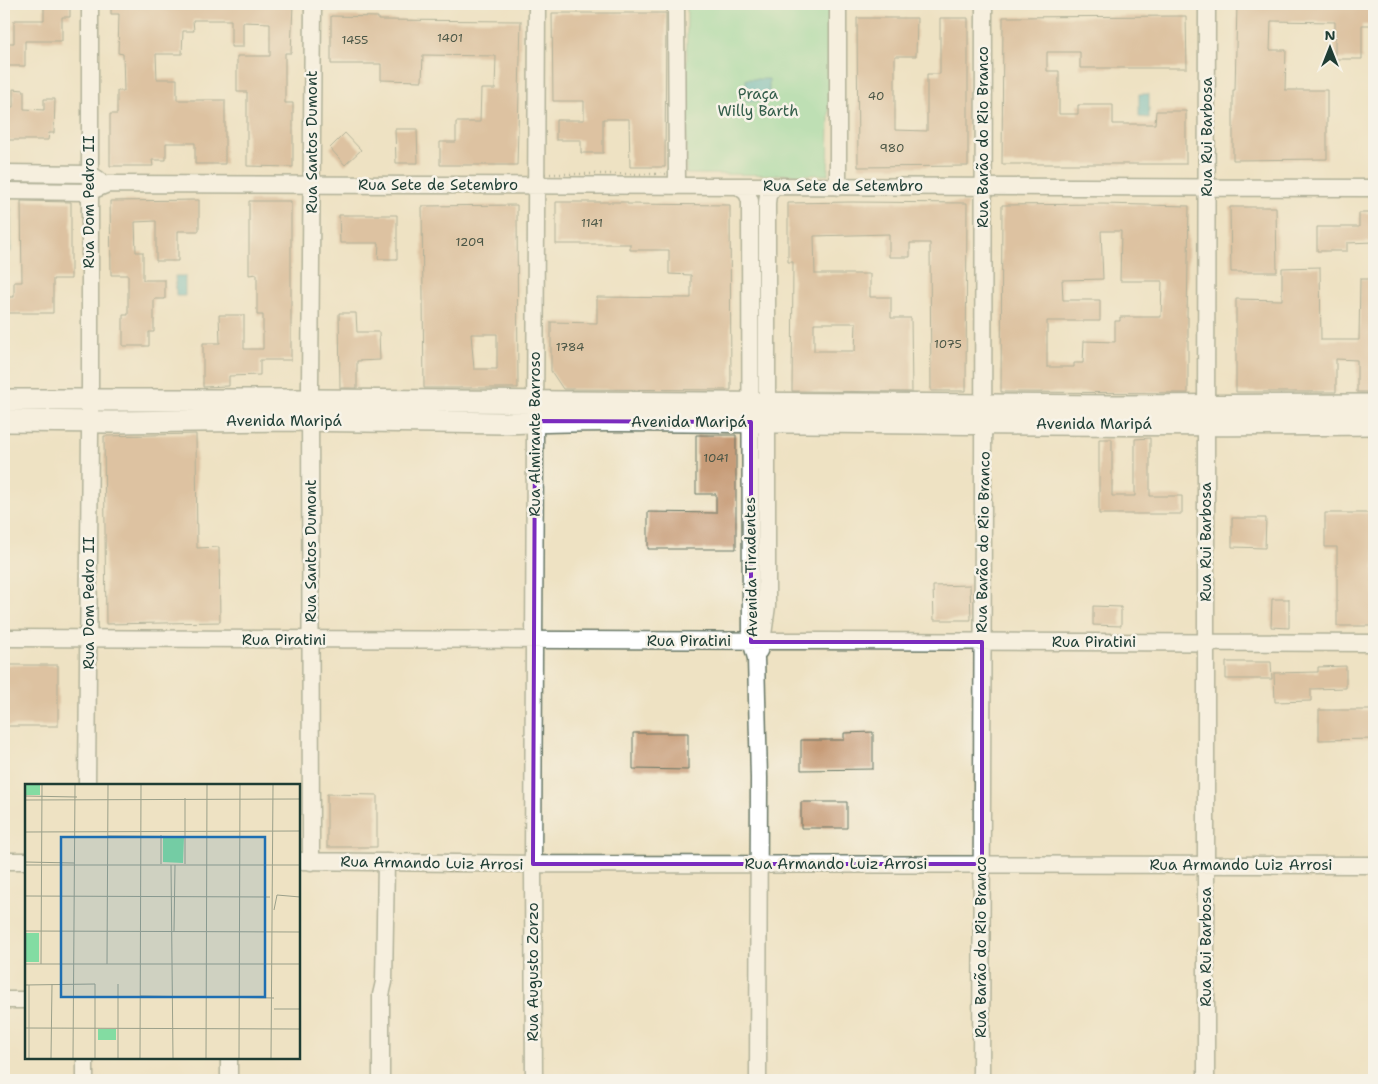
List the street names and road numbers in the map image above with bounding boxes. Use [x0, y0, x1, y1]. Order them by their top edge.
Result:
street label: Rua Barão do Rio Branco [973, 46, 993, 228]
street label: Rua Santos Dumont [302, 70, 322, 214]
street label: Rua Rui Barbosa [1197, 77, 1217, 197]
street label: Rua Dom Pedro II [79, 136, 99, 268]
street label: Rua Sete de Setembro [358, 175, 518, 195]
street label: Rua Sete de Setembro [763, 176, 923, 196]
street label: Rua Almirante Barroso [525, 351, 545, 517]
street label: Avenida Maripá [226, 411, 343, 431]
street label: Avenida Maripá [631, 412, 748, 432]
street label: Avenida Maripá [1036, 414, 1153, 434]
street label: Rua Barão do Rio Branco [971, 451, 995, 633]
street label: Rua Santos Dumont [301, 479, 321, 623]
street label: Rua Rui Barbosa [1196, 482, 1216, 602]
street label: Avenida Tiradentes [740, 496, 762, 638]
street label: Rua Dom Pedro II [79, 537, 99, 669]
street label: Rua Piratini [242, 630, 326, 650]
street label: Rua Piratini [647, 631, 731, 651]
street label: Rua Piratini [1052, 632, 1136, 652]
street label: Rua Armando Luiz Arrosi [340, 851, 524, 875]
street label: Rua Armando Luiz Arrosi [744, 854, 928, 874]
street label: Rua Armando Luiz Arrosi [1149, 855, 1333, 875]
street label: Rua Barão do Rio Branco [971, 856, 991, 1038]
street label: Rua Rui Barbosa [1196, 887, 1216, 1007]
street label: Rua Augusto Zorzo [523, 902, 543, 1042]

